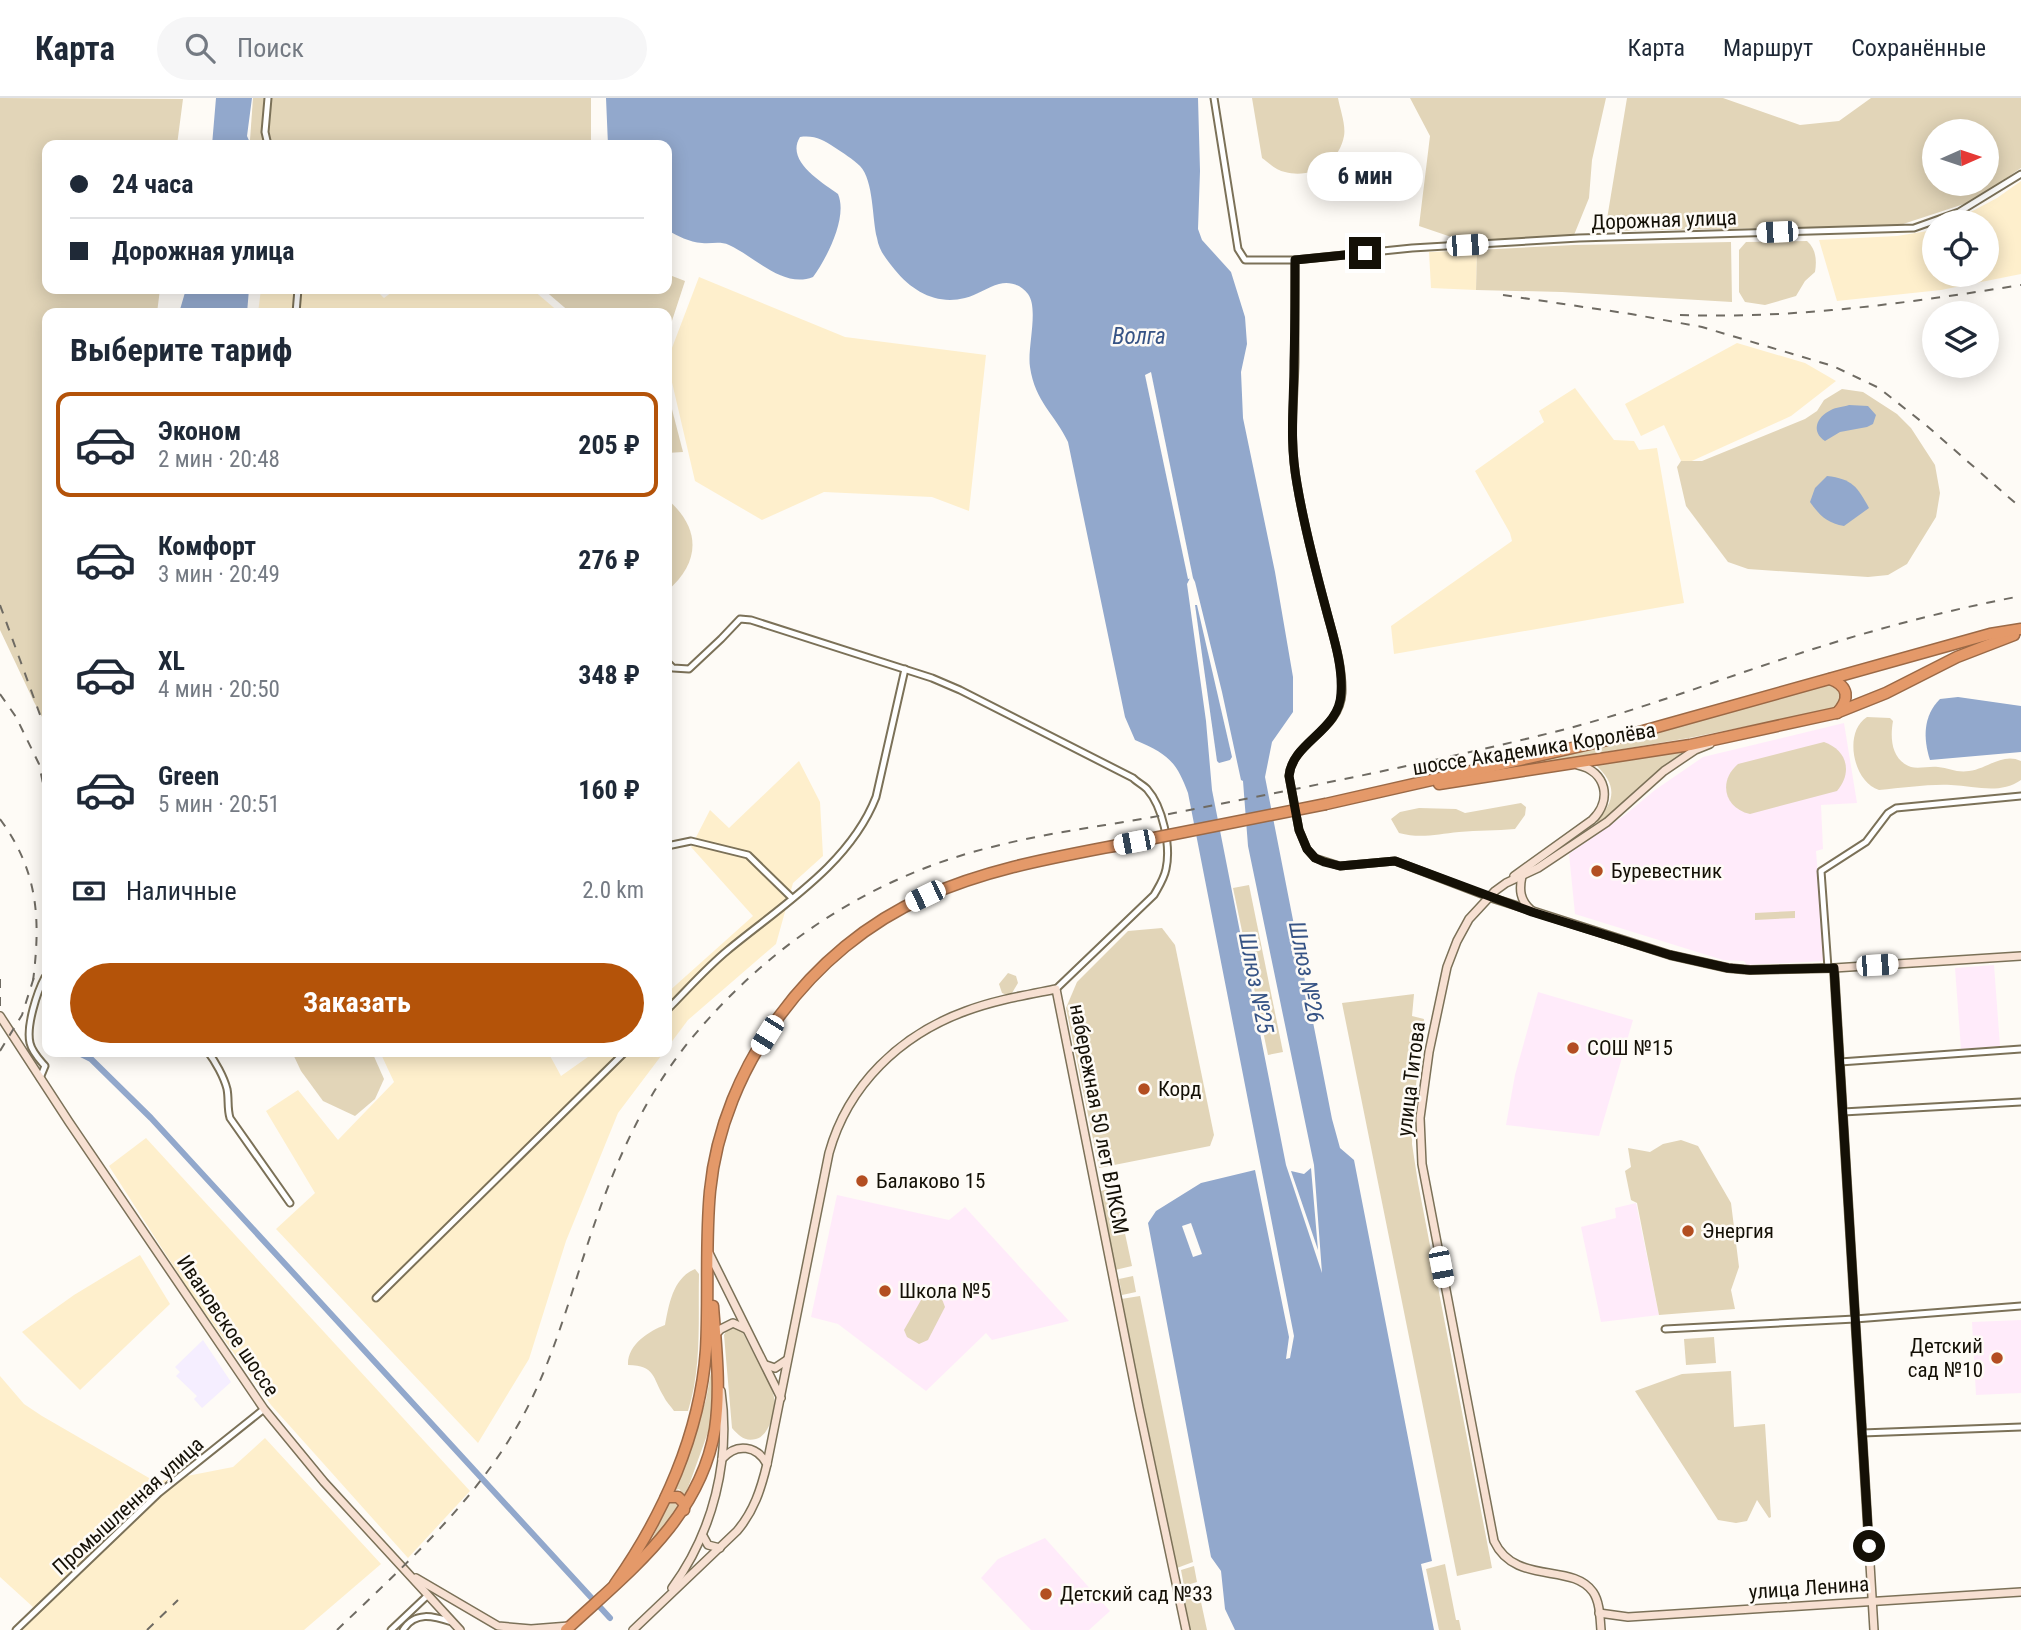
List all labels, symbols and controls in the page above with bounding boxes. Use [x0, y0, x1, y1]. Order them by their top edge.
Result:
search box [157, 17, 647, 80]
text: Карта [35, 29, 115, 68]
icon: search [181, 29, 219, 67]
text: Поиск [237, 33, 304, 63]
text: Карта [1628, 34, 1685, 62]
text: Маршрут [1723, 34, 1813, 62]
text: Сохранённые [1851, 34, 1986, 62]
north arrow [1922, 119, 1998, 196]
map controls [1922, 119, 1999, 378]
callout: 6 мин [1307, 152, 1423, 200]
text: 6 мин [1337, 163, 1393, 190]
text: 24 часа [112, 169, 193, 199]
street label: Дорожная улица [1591, 205, 1737, 235]
button: locate [1922, 210, 1999, 287]
car [1756, 221, 1799, 243]
car [1446, 233, 1489, 257]
text: Дорожная улица [112, 236, 295, 266]
route end [1349, 237, 1381, 269]
button: layers [1922, 301, 1999, 378]
water label: Волга [1112, 323, 1166, 350]
text: Выберите тариф [70, 331, 292, 369]
icon: car [74, 413, 137, 476]
text: Эконом [158, 416, 241, 446]
text: 205 ₽ [578, 430, 640, 460]
text: 2 мин · 20:48 [158, 446, 280, 473]
icon: car [74, 528, 137, 591]
text: Комфорт [158, 531, 256, 561]
text: 276 ₽ [578, 545, 640, 575]
text: 3 мин · 20:49 [158, 561, 280, 588]
icon: car [74, 643, 137, 706]
text: XL [158, 646, 185, 676]
text: 348 ₽ [578, 660, 640, 690]
text: 4 мин · 20:50 [158, 676, 280, 703]
street label: шоссе Академика Королёва [1411, 718, 1657, 780]
icon: car [74, 758, 137, 821]
text: Green [158, 761, 219, 791]
text: 160 ₽ [578, 775, 640, 805]
text: 5 мин · 20:51 [158, 791, 280, 818]
car [1112, 828, 1157, 856]
place label: Буревестник [1611, 859, 1722, 883]
marker: Буревестник [1589, 863, 1605, 879]
icon: cash [70, 872, 108, 910]
text: Наличные [126, 876, 237, 906]
text: 2.0 km [582, 877, 644, 904]
car [902, 877, 949, 915]
water label: Шлюз №26 [1283, 919, 1329, 1025]
water label: Шлюз №25 [1233, 930, 1279, 1037]
car [1856, 953, 1899, 977]
button: Заказать [70, 963, 644, 1043]
street label: набережная 50 лет ВЛКСМ [1065, 1002, 1133, 1236]
car [747, 1012, 788, 1058]
street label: улица Титова [1392, 1020, 1430, 1138]
place label: СОШ №15 [1587, 1036, 1673, 1060]
marker: СОШ №15 [1565, 1040, 1581, 1056]
place label: Корд [1158, 1077, 1201, 1101]
marker: Корд [1136, 1081, 1152, 1097]
place label: Балаково 15 [876, 1169, 985, 1193]
marker: Балаково 15 [854, 1173, 870, 1189]
place label: Энергия [1702, 1219, 1774, 1243]
marker: Энергия [1680, 1223, 1696, 1239]
car [1427, 1244, 1456, 1290]
street label: Ивановское шоссе [172, 1251, 284, 1401]
place label: Школа №5 [899, 1279, 991, 1303]
marker: Школа №5 [877, 1283, 893, 1299]
place label: Детский сад №10 [1908, 1334, 1983, 1382]
marker: Детский сад №10 [1989, 1350, 2005, 1366]
street label: Промышленная улица [48, 1432, 208, 1580]
route start [1853, 1530, 1885, 1562]
street label: улица Ленина [1748, 1572, 1870, 1604]
place label: Детский сад №33 [1060, 1582, 1213, 1606]
marker: Детский сад №33 [1038, 1586, 1054, 1602]

